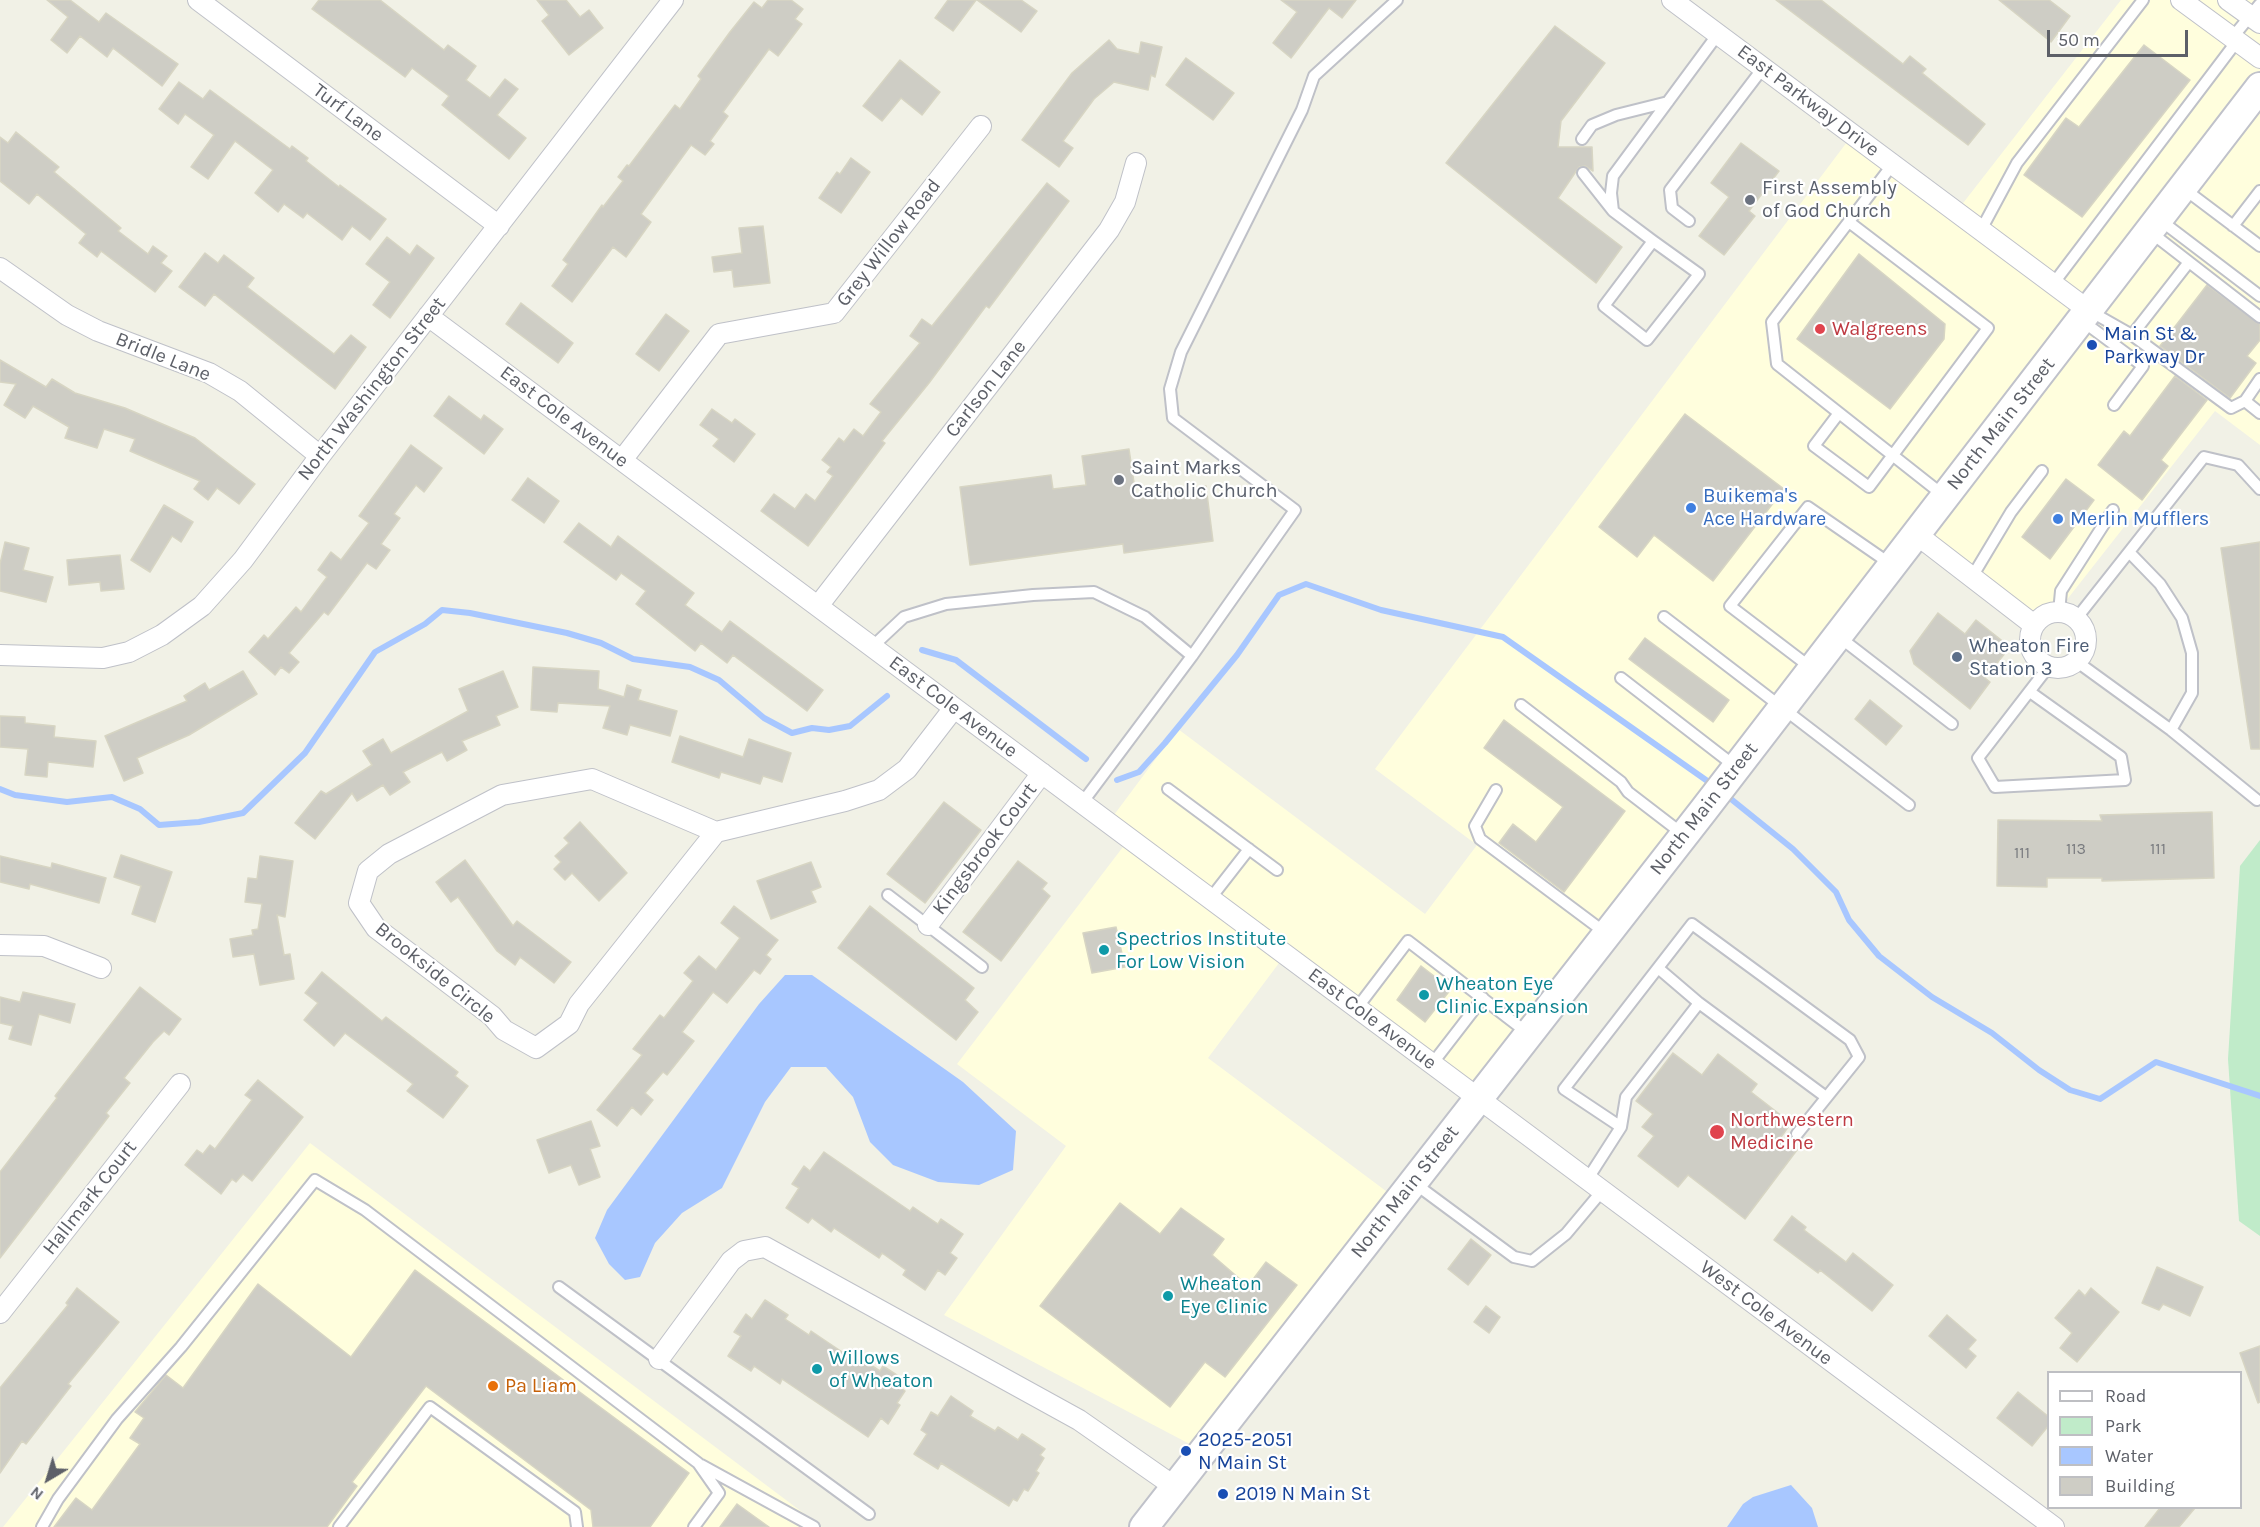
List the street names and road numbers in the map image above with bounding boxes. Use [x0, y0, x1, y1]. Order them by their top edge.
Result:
street label: East Parkway Drive [1732, 40, 1884, 162]
street label: Turf Lane [308, 79, 388, 147]
street label: Grey Willow Road [832, 174, 946, 312]
street label: North Washington Street [293, 292, 451, 486]
street label: Bridle Lane [112, 327, 214, 387]
street label: Carlson Lane [941, 335, 1031, 443]
street label: North Main Street [1942, 353, 2060, 495]
street label: East Cole Avenue [495, 361, 633, 473]
street label: East Cole Avenue [884, 651, 1022, 763]
street label: North Main Street [1645, 738, 1763, 880]
street label: Kingsbrook Court [928, 778, 1042, 920]
street label: Brookside Circle [370, 917, 500, 1029]
street label: East Cole Avenue [1303, 963, 1441, 1075]
street label: North Main Street [1346, 1121, 1464, 1263]
street label: Hallmark Court [38, 1136, 142, 1260]
street label: West Cole Avenue [1695, 1255, 1837, 1371]

